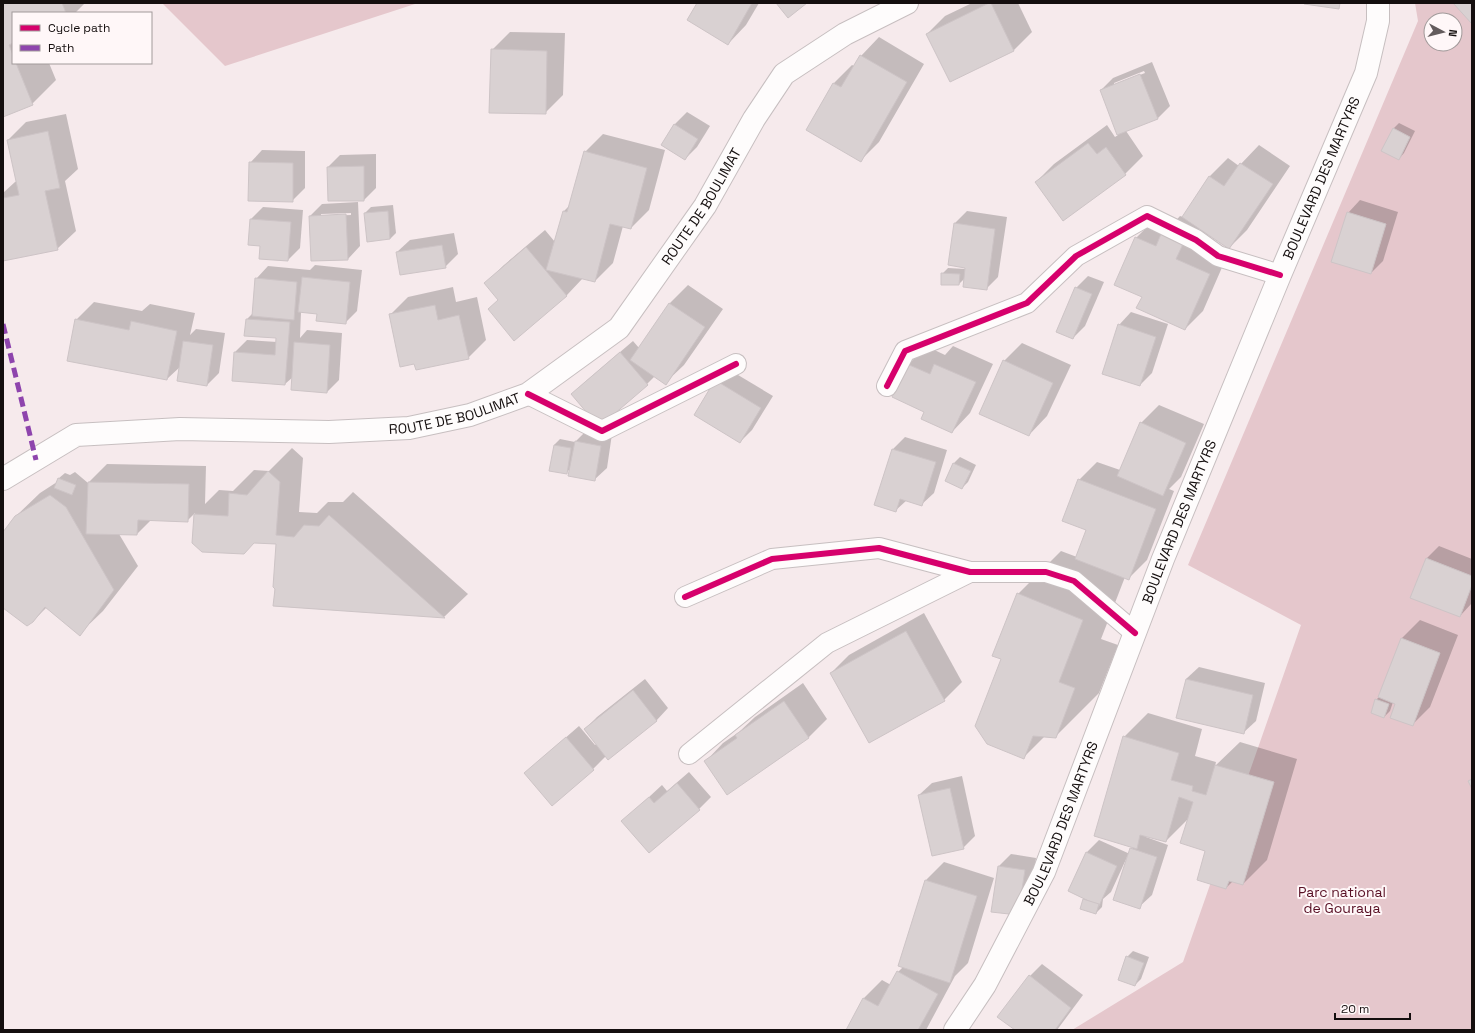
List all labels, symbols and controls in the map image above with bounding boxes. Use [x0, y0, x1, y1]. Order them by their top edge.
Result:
legend [12, 12, 152, 64]
north arrow [1423, 12, 1463, 52]
text: Cycle path [48, 20, 110, 36]
text: N [1446, 29, 1460, 38]
text: Path [48, 40, 74, 56]
street label: BOULEVARD DES MARTYRS [1279, 94, 1364, 262]
street label: ROUTE DE BOULIMAT [657, 145, 745, 268]
street label: ROUTE DE BOULIMAT [388, 389, 523, 438]
street label: BOULEVARD DES MARTYRS [1138, 437, 1220, 606]
street label: BOULEVARD DES MARTYRS [1019, 739, 1102, 908]
park label: Parc national de Gouraya [1298, 883, 1386, 917]
scale bar [1335, 995, 1410, 1021]
text: 20 m [1341, 1001, 1369, 1017]

